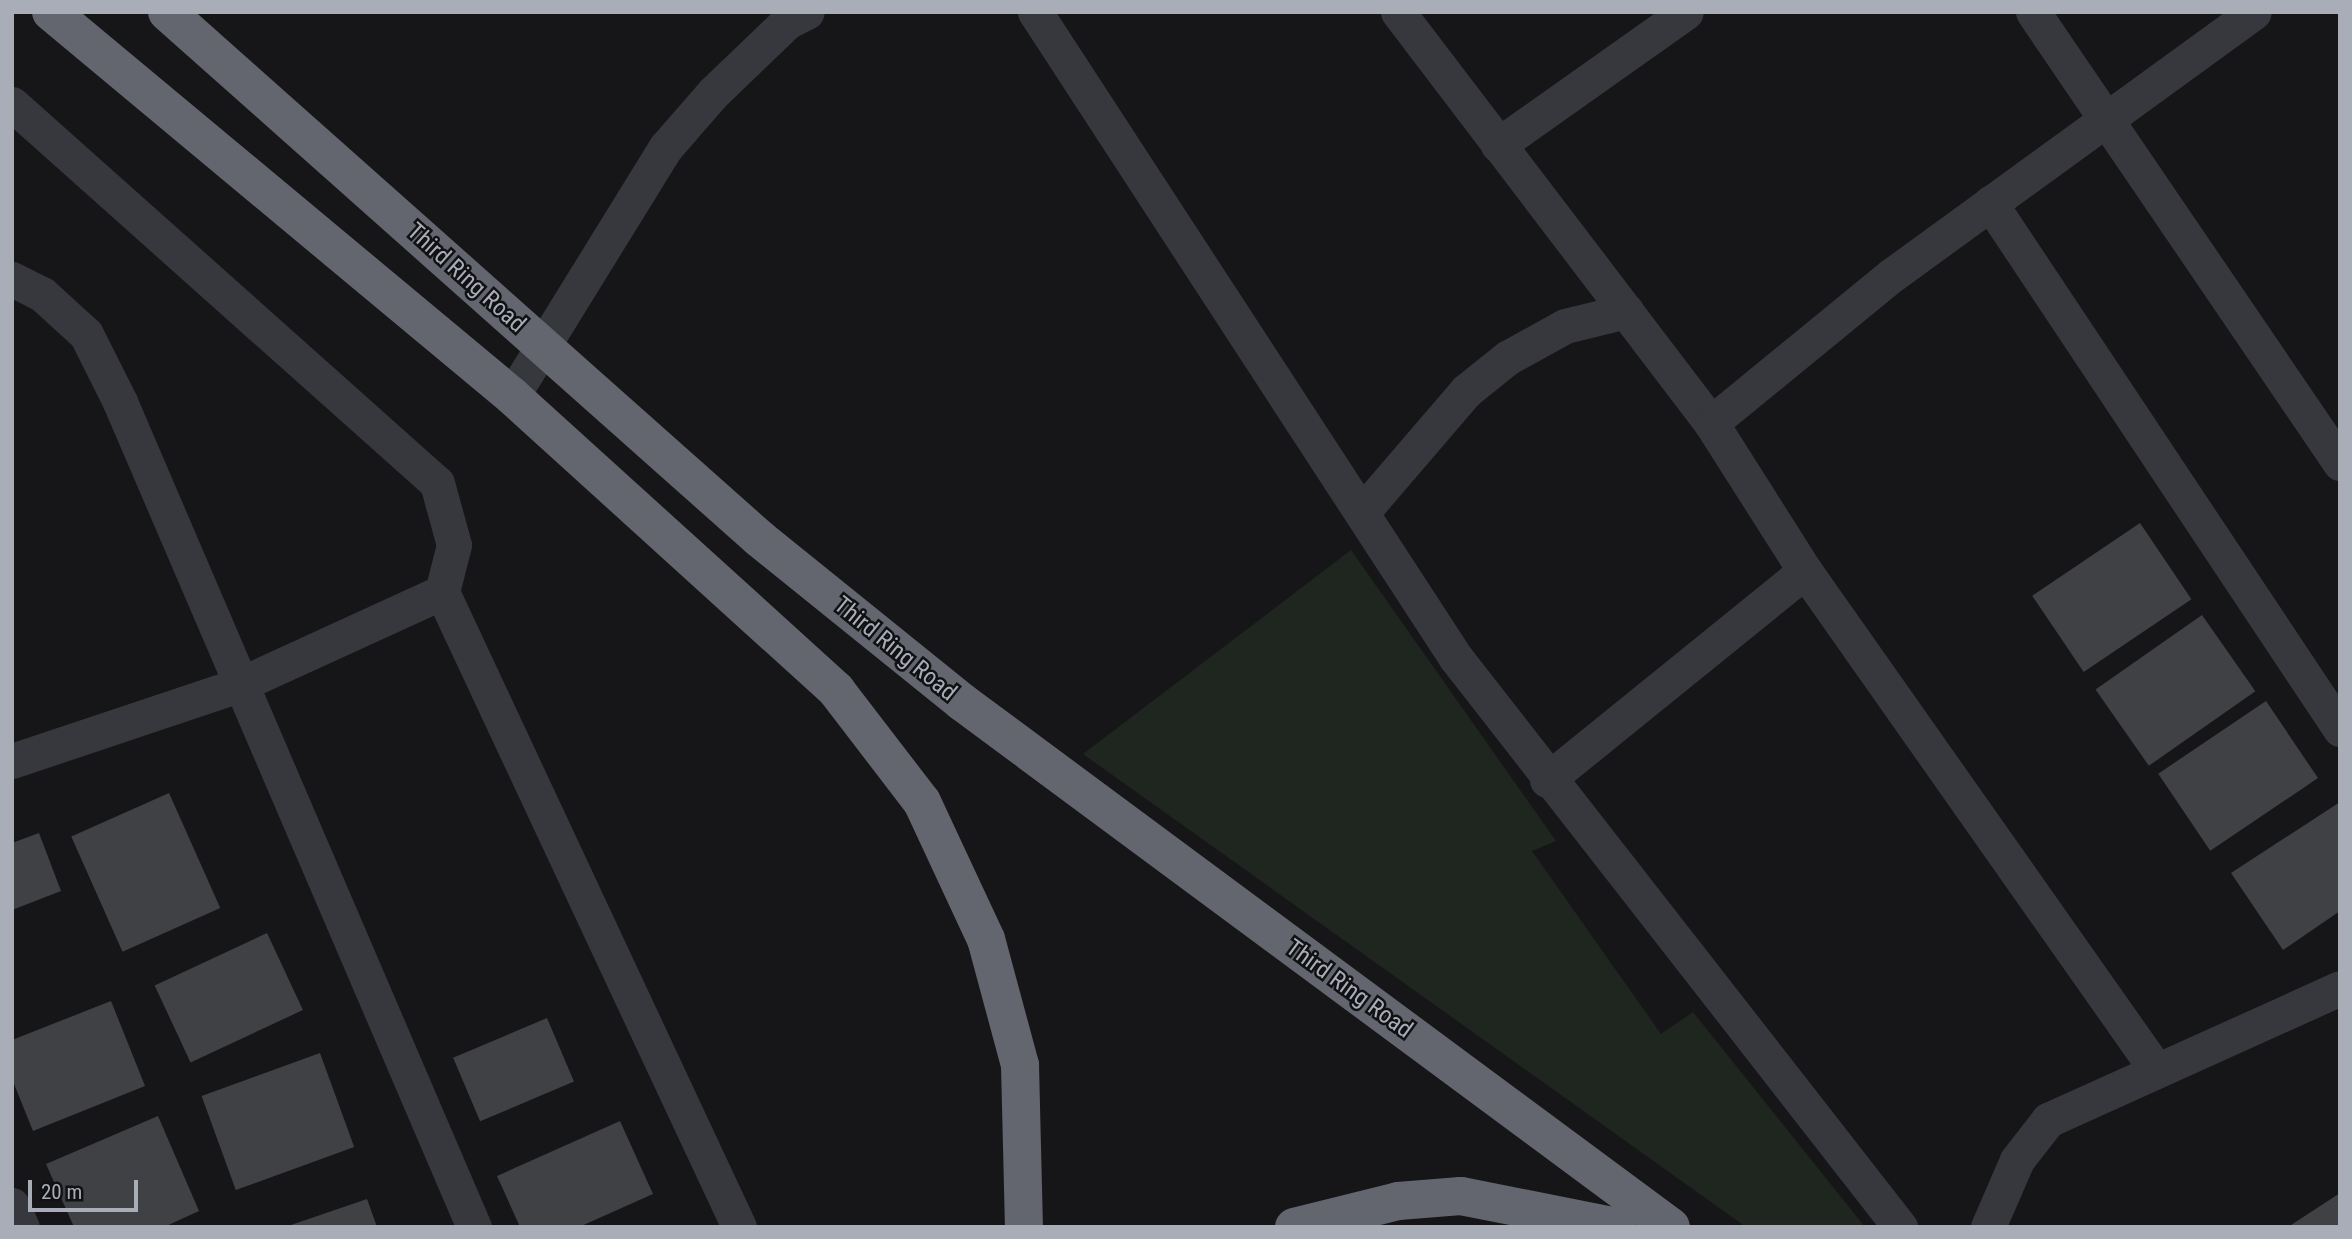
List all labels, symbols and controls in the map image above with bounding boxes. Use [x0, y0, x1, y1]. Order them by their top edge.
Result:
street label: Third Ring Road [401, 217, 531, 339]
street label: Third Ring Road [828, 591, 962, 707]
street label: Third Ring Road [1280, 933, 1418, 1045]
scale bar [32, 1166, 142, 1210]
text: 20 m [41, 1180, 82, 1204]

